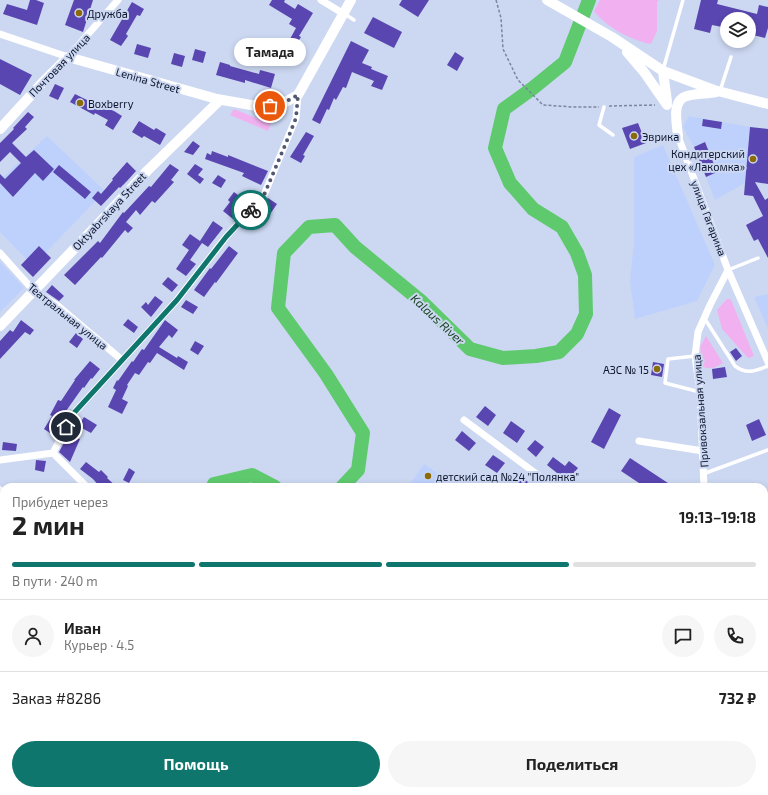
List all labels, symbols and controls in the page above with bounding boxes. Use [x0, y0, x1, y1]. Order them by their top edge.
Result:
place label: Дружба [87, 7, 128, 21]
marker: Дружба [74, 8, 84, 18]
map controls [720, 12, 756, 48]
button: layers [720, 12, 756, 48]
street label: Почтовая улица [26, 31, 93, 100]
callout: Тамада [234, 38, 306, 66]
text: Тамада [246, 44, 294, 60]
street label: Lenina Street [114, 65, 182, 95]
pin [253, 89, 287, 123]
icon: bag [259, 95, 281, 117]
place label: Boxberry [88, 97, 134, 110]
marker: Boxberry [75, 98, 85, 108]
place label: Эврика [642, 130, 679, 143]
marker: Эврика [629, 131, 639, 141]
place label: Кондитерский цех «Лакомка» [668, 147, 745, 173]
marker: Кондитерский цех «Лакомка» [748, 154, 758, 164]
street label: Oktyabrskaya Street [70, 169, 148, 253]
street label: улица Гагарина [688, 178, 729, 258]
courier [231, 190, 271, 230]
icon: bike [240, 199, 262, 221]
street label: Театральная улица [25, 280, 110, 353]
water label: Kalaus River [408, 291, 468, 347]
street label: Привокзальная улица [690, 354, 711, 468]
place label: АЗС № 15 [603, 363, 649, 376]
marker: АЗС № 15 [652, 364, 662, 374]
pin [49, 410, 83, 444]
icon: home [55, 416, 77, 438]
place label: детский сад №24 "Полянка" [436, 470, 579, 483]
marker: детский сад №24 "Полянка" [423, 471, 433, 481]
text: Прибудет через [12, 494, 108, 510]
text: 19:13–19:18 [679, 508, 756, 526]
text: 2 мин [12, 509, 85, 540]
text: В пути · 240 m [12, 573, 98, 589]
button: person [12, 615, 54, 657]
button: chat [662, 615, 704, 657]
button: phone [714, 615, 756, 657]
text: Иван [64, 619, 101, 637]
text: Курьер · 4.5 [64, 637, 134, 653]
text: Заказ #8286 [12, 689, 101, 707]
text: 732 ₽ [719, 689, 756, 707]
button: Помощь [12, 741, 380, 787]
button: Поделиться [388, 741, 756, 787]

